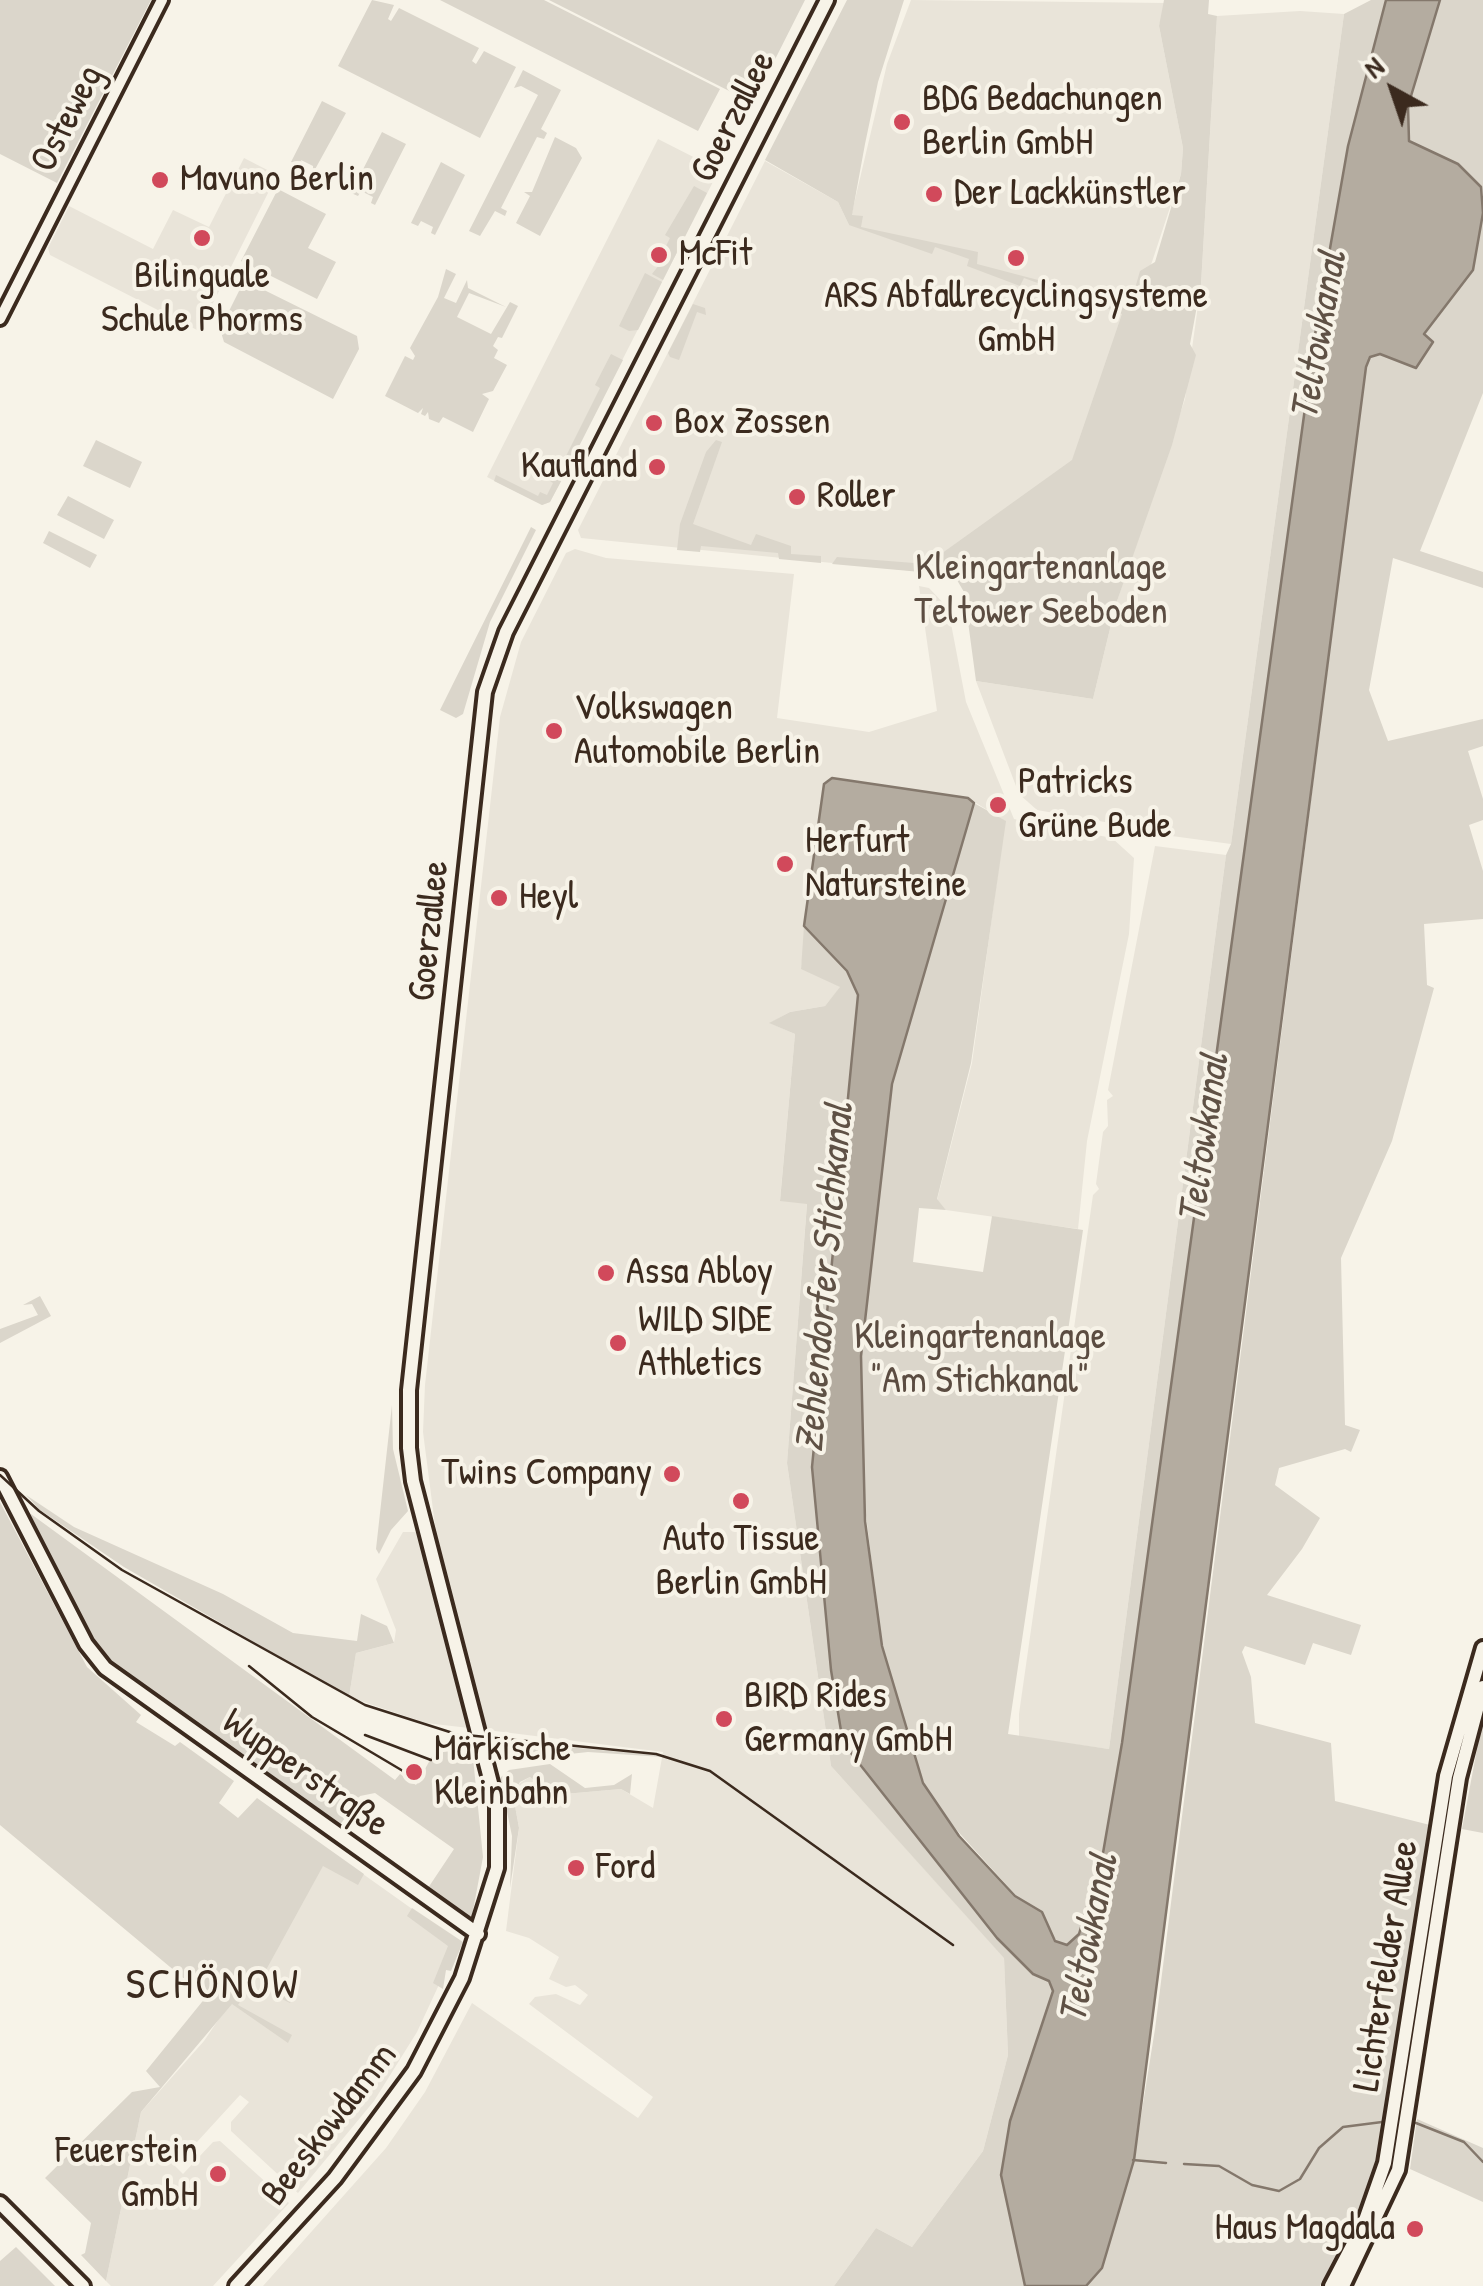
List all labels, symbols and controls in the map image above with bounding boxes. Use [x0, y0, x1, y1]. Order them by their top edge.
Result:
north arrow [1343, 40, 1443, 140]
street label: Goerzallee [682, 44, 786, 190]
text: N [1356, 48, 1392, 86]
street label: Osteweg [22, 58, 114, 180]
place label: BDG Bedachungen Berlin GmbH [922, 77, 1163, 166]
marker: BDG Bedachungen Berlin GmbH [891, 111, 913, 133]
place label: Mavuno Berlin [180, 157, 374, 203]
marker: Mavuno Berlin [149, 169, 171, 191]
place label: Der Lackkünstler [954, 171, 1186, 217]
marker: Der Lackkünstler [923, 183, 945, 205]
marker: Bilinguale Schule Phorms [191, 227, 213, 249]
place label: McFit [679, 232, 752, 278]
marker: McFit [648, 244, 670, 266]
marker: ARS Abfallrecyclingsysteme GmbH [1005, 247, 1027, 269]
water label: Teltowkanal [1282, 248, 1358, 424]
place label: Bilinguale Schule Phorms [101, 254, 303, 343]
place label: ARS Abfallrecyclingsysteme GmbH [824, 274, 1208, 363]
place label: Box Zossen [674, 400, 830, 446]
marker: Box Zossen [643, 412, 665, 434]
place label: Kaufland [521, 444, 637, 490]
marker: Kaufland [646, 456, 668, 478]
place label: Roller [817, 474, 896, 520]
marker: Roller [786, 486, 808, 508]
park label: Kleingartenanlage Teltower Seeboden [914, 546, 1168, 636]
place label: Volkswagen Automobile Berlin [574, 686, 820, 776]
marker: Volkswagen Automobile Berlin [543, 720, 565, 742]
place label: Patricks Grüne Bude [1018, 760, 1172, 849]
marker: Patricks Grüne Bude [987, 794, 1009, 816]
place label: Herfurt Natursteine [805, 819, 967, 908]
marker: Herfurt Natursteine [774, 853, 796, 875]
street label: Goerzallee [400, 858, 460, 1004]
place label: Heyl [519, 875, 578, 921]
marker: Heyl [488, 887, 510, 909]
water label: Teltowkanal [1169, 1051, 1241, 1227]
water label: Zehlendorfer Stichkanal [787, 1102, 865, 1454]
place label: Assa Abloy [626, 1250, 773, 1296]
marker: Assa Abloy [595, 1262, 617, 1284]
place label: WILD SIDE Athletics [638, 1298, 772, 1388]
park label: Kleingartenanlage "Am Stichkanal" [854, 1315, 1106, 1405]
marker: WILD SIDE Athletics [607, 1332, 629, 1354]
place label: Twins Company [441, 1451, 652, 1497]
marker: Twins Company [661, 1463, 683, 1485]
marker: Auto Tissue Berlin GmbH [730, 1490, 752, 1512]
place label: Auto Tissue Berlin GmbH [655, 1517, 827, 1606]
place label: BIRD Rides Germany GmbH [744, 1674, 952, 1764]
street label: Wupperstraße [213, 1700, 397, 1848]
marker: BIRD Rides Germany GmbH [713, 1708, 735, 1730]
place label: Märkische Kleinbahn [434, 1727, 571, 1816]
marker: Märkische Kleinbahn [403, 1761, 425, 1783]
street label: Lichterfelder Allee [1345, 1837, 1429, 2095]
place label: Ford [596, 1845, 655, 1891]
water label: Teltowkanal [1050, 1851, 1130, 2027]
marker: Ford [565, 1857, 587, 1879]
district label: SCHÖNOW [126, 1962, 300, 2012]
street label: Beeskowdamm [252, 2034, 408, 2216]
place label: Feuerstein GmbH [55, 2129, 198, 2218]
marker: Feuerstein GmbH [207, 2163, 229, 2185]
place label: Haus Magdala [1215, 2206, 1395, 2252]
marker: Haus Magdala [1404, 2218, 1426, 2240]

